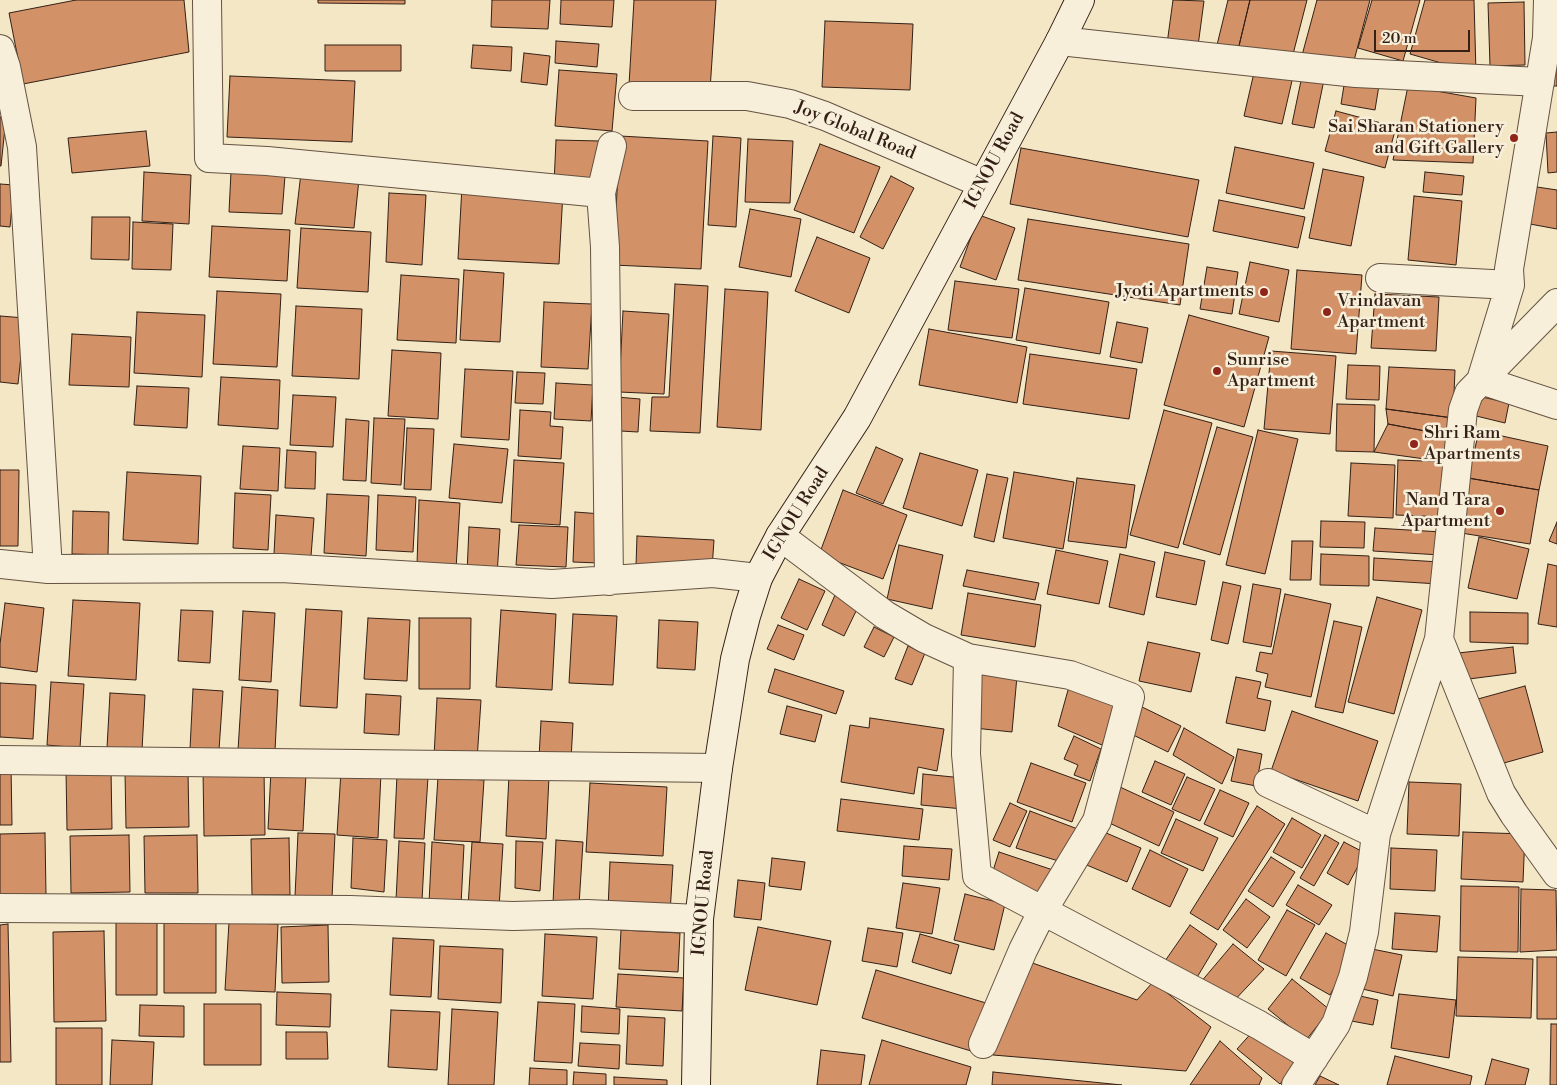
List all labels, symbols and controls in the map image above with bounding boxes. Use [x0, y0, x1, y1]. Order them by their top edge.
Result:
scale bar [1377, 20, 1473, 52]
text: 20 m [1382, 29, 1417, 48]
street label: Joy Global Road [791, 97, 919, 165]
street label: IGNOU Road [961, 109, 1029, 213]
place label: Sai Sharan Stationery and Gift Gallery [1328, 117, 1504, 160]
marker: Sai Sharan Stationery and Gift Gallery [1508, 132, 1520, 144]
place label: Jyoti Apartments [1115, 281, 1254, 303]
marker: Jyoti Apartments [1258, 286, 1270, 298]
place label: Vrindavan Apartment [1337, 291, 1425, 334]
marker: Vrindavan Apartment [1321, 306, 1333, 318]
place label: Sunrise Apartment [1227, 350, 1315, 392]
marker: Sunrise Apartment [1211, 365, 1223, 377]
place label: Shri Ram Apartments [1424, 423, 1520, 466]
marker: Shri Ram Apartments [1408, 438, 1420, 450]
street label: IGNOU Road [760, 463, 834, 565]
place label: Nand Tara Apartment [1402, 490, 1490, 532]
marker: Nand Tara Apartment [1494, 505, 1506, 517]
street label: IGNOU Road [689, 849, 719, 957]

